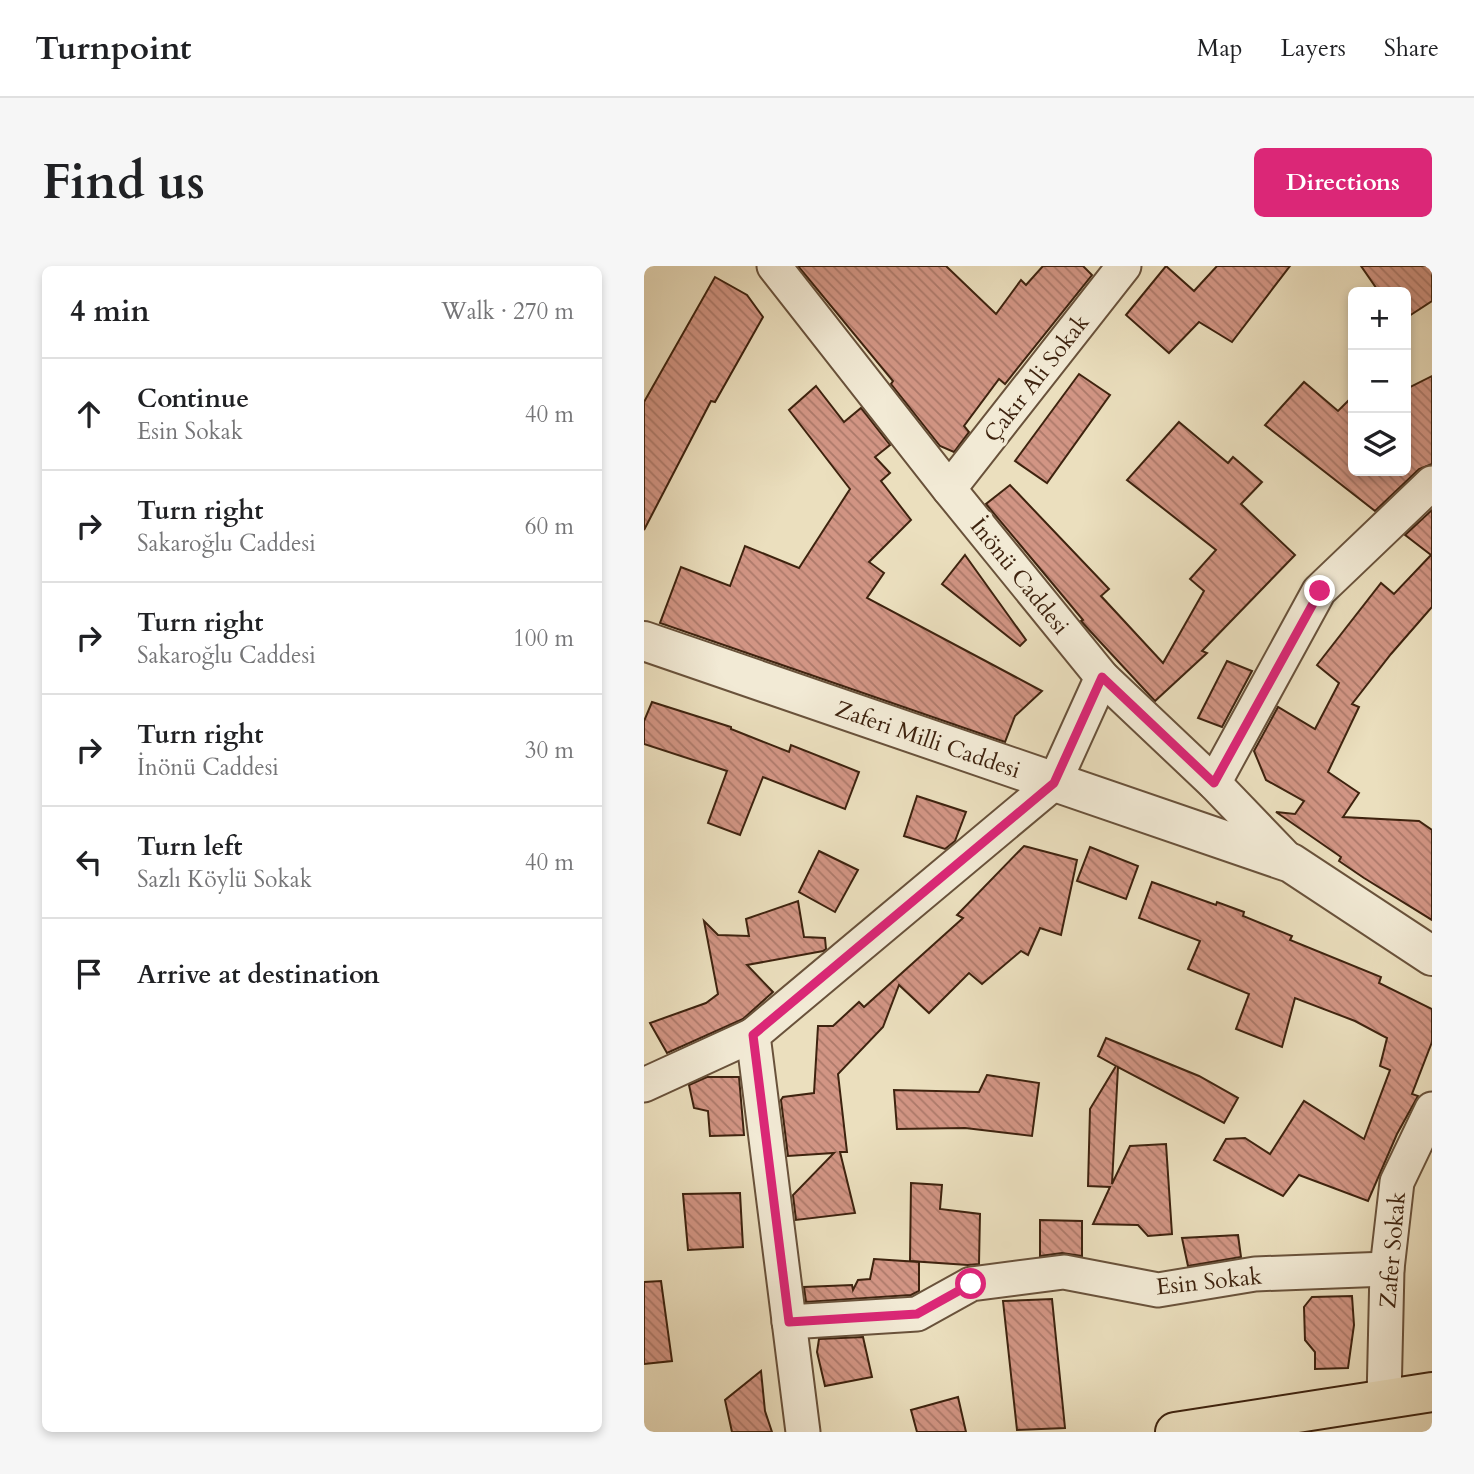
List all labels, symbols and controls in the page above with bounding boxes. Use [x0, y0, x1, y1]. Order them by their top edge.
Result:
text: Turnpoint [35, 26, 191, 71]
text: Map [1197, 32, 1243, 65]
text: Layers [1281, 32, 1346, 65]
text: Share [1384, 32, 1439, 65]
button: Directions [1254, 148, 1432, 217]
text: Find us [42, 149, 205, 216]
map controls [1348, 287, 1411, 476]
button: + [1348, 287, 1411, 350]
text: 4 min [70, 291, 150, 332]
text: Walk · 270 m [441, 296, 574, 327]
street label: Çakır Ali Sokak [977, 307, 1097, 449]
button: − [1348, 350, 1411, 413]
text: Continue [137, 381, 249, 416]
icon: ahead [70, 395, 108, 433]
text: 40 m [525, 399, 574, 430]
button: layers [1348, 413, 1411, 476]
text: Esin Sokak [137, 416, 243, 447]
text: Turn right [137, 493, 264, 528]
icon: right [70, 507, 108, 545]
text: 60 m [525, 511, 574, 542]
street label: İnönü Caddesi [963, 511, 1076, 641]
text: Sakaroğlu Caddesi [137, 528, 316, 559]
route end [1304, 575, 1335, 606]
text: Turn right [137, 605, 264, 640]
icon: right [70, 619, 108, 657]
text: 100 m [513, 623, 574, 654]
text: Sakaroğlu Caddesi [137, 640, 316, 671]
street label: Zaferi Milli Caddesi [831, 693, 1025, 786]
text: Turn right [137, 717, 264, 752]
icon: right [70, 731, 108, 769]
text: 30 m [525, 735, 574, 766]
text: İnönü Caddesi [137, 752, 279, 783]
text: Turn left [137, 829, 242, 864]
icon: left [70, 843, 108, 881]
text: 40 m [525, 847, 574, 878]
text: Sazlı Köylü Sokak [137, 864, 312, 895]
icon: arrive [70, 955, 108, 993]
text: Arrive at destination [137, 957, 380, 992]
street label: Zafer Sokak [1372, 1190, 1413, 1310]
street label: Esin Sokak [1155, 1260, 1264, 1302]
route start [955, 1268, 986, 1299]

